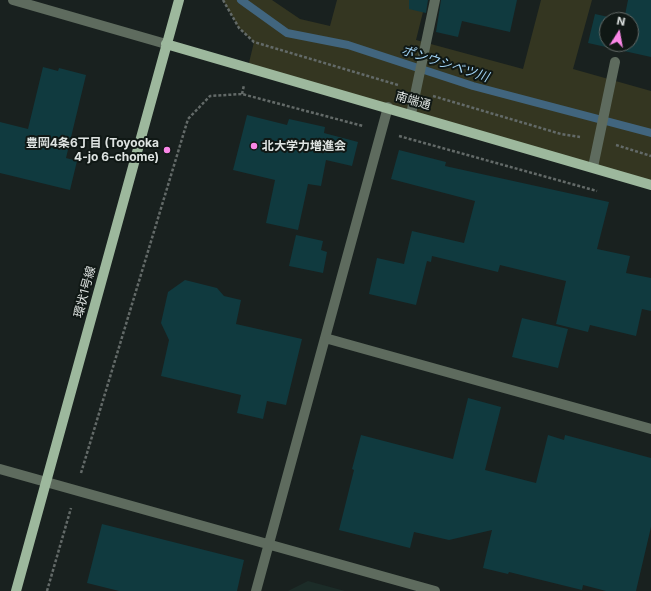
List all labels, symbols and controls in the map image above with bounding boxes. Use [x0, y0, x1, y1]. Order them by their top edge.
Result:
north arrow [599, 12, 639, 52]
text: N [616, 14, 627, 29]
water label: ポンウシベツ川 [399, 43, 491, 85]
street label: 南端通 [394, 89, 432, 113]
place label: 豊岡4条6丁目 (Toyooka 4-jo 6-chome) [26, 136, 159, 164]
place label: 北大学力増進会 [262, 139, 346, 153]
marker: 北大学力増進会 [249, 141, 259, 151]
marker: 豊岡4条6丁目 (Toyooka 4-jo 6-chome) [162, 145, 172, 155]
street label: 環状1号線 [71, 265, 99, 319]

